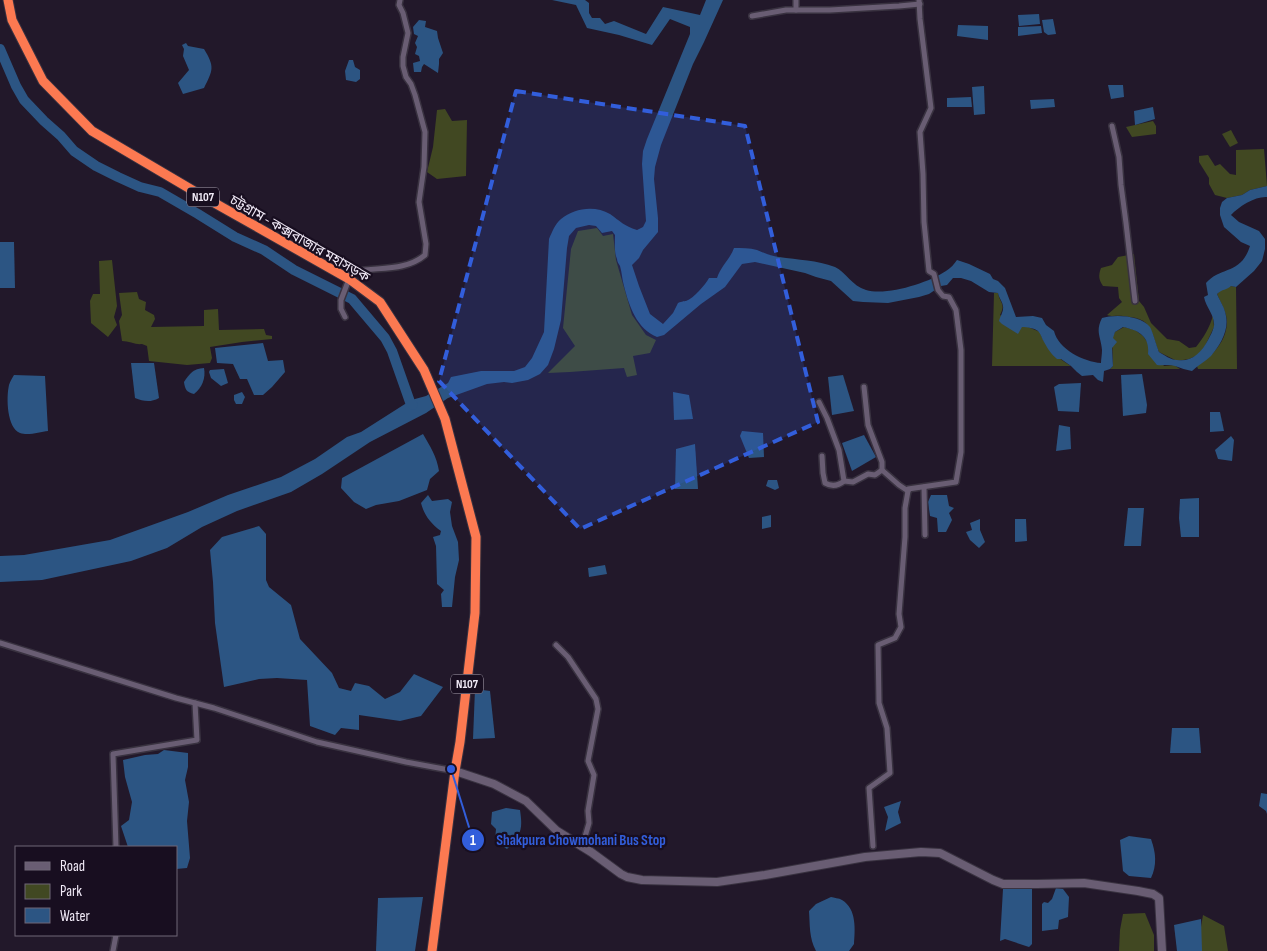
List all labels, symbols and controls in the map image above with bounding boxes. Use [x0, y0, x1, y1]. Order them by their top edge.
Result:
road number: N107 [187, 188, 219, 206]
street label: চট্টগ্রাম - কক্সবাজার মহাসড়ক [226, 191, 373, 286]
road number: N107 [451, 674, 483, 694]
callout: Shakpura Chowmohani Bus Stop [461, 825, 675, 855]
text: 1 [470, 831, 476, 850]
text: Shakpura Chowmohani Bus Stop [496, 831, 666, 850]
legend [15, 846, 178, 936]
text: Road [60, 857, 85, 876]
text: Park [60, 882, 82, 901]
text: Water [60, 907, 91, 926]

